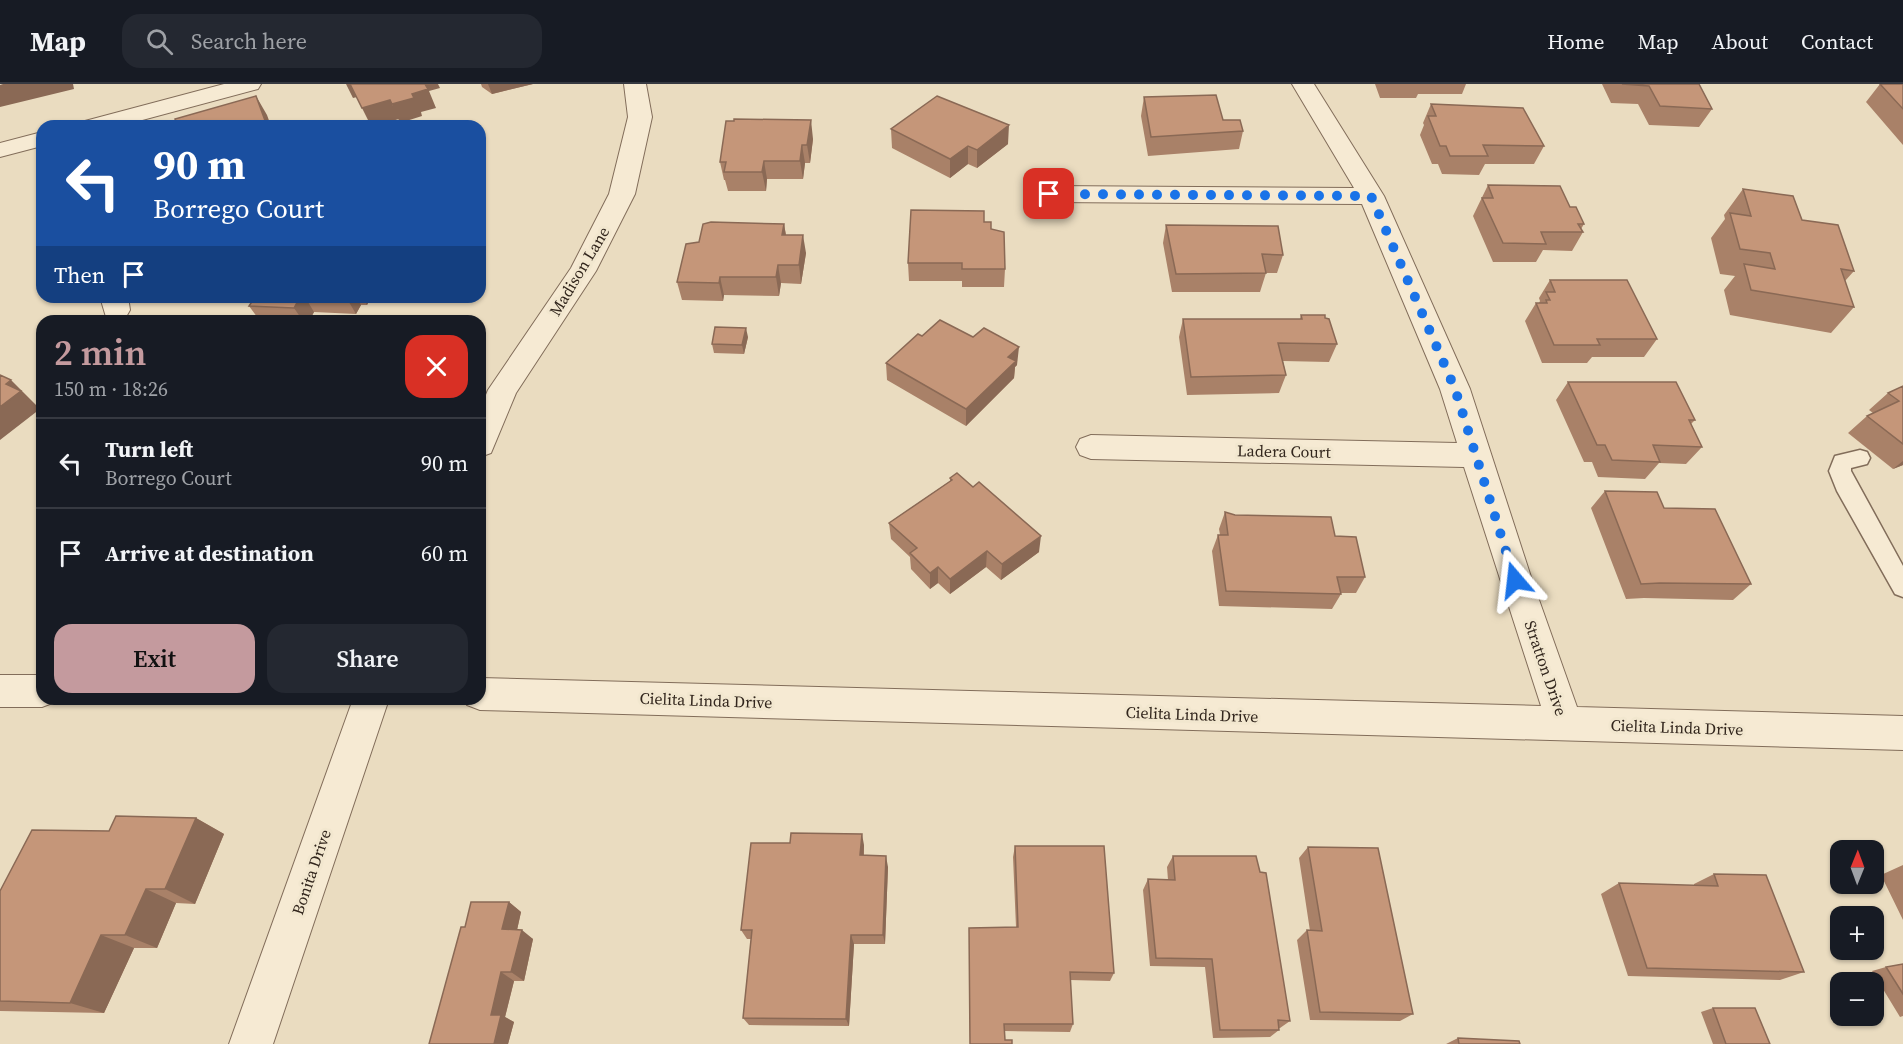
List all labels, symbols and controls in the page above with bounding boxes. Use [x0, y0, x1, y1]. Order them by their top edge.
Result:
search box [122, 14, 542, 68]
text: Map [30, 22, 86, 60]
icon: search [143, 25, 176, 58]
text: Search here [191, 26, 307, 56]
text: Home [1547, 27, 1605, 56]
text: Map [1638, 27, 1679, 56]
text: About [1712, 27, 1768, 56]
text: Contact [1801, 27, 1873, 56]
text: 90 m [153, 135, 246, 193]
icon: left [54, 144, 132, 222]
pin [1023, 168, 1074, 219]
icon: arrive [1032, 177, 1065, 210]
text: Borrego Court [153, 190, 324, 227]
street label: Madison Lane [544, 222, 614, 320]
icon: arrive [117, 258, 150, 291]
text: Then [54, 260, 105, 290]
text: 2 min [54, 328, 146, 377]
button: close [405, 335, 468, 398]
text: 150 m · 18:26 [54, 375, 168, 403]
text: Turn left [105, 434, 193, 464]
street label: Ladera Court [1237, 439, 1332, 463]
icon: left [54, 447, 87, 480]
text: 90 m [421, 448, 468, 478]
text: Borrego Court [105, 464, 232, 492]
icon: arrive [54, 537, 87, 570]
text: Arrive at destination [105, 538, 314, 568]
text: 60 m [421, 538, 468, 568]
position arrow [1483, 548, 1547, 612]
street label: Stratton Drive [1519, 617, 1573, 719]
button: Exit [54, 624, 255, 693]
button: Share [267, 624, 468, 693]
street label: Cielita Linda Drive [639, 687, 773, 713]
street label: Cielita Linda Drive [1125, 701, 1259, 727]
street label: Cielita Linda Drive [1610, 714, 1744, 740]
street label: Bonita Drive [286, 826, 336, 918]
north arrow [1830, 840, 1884, 894]
map controls [1830, 840, 1884, 1026]
button: + [1830, 906, 1884, 960]
button: − [1830, 972, 1884, 1026]

